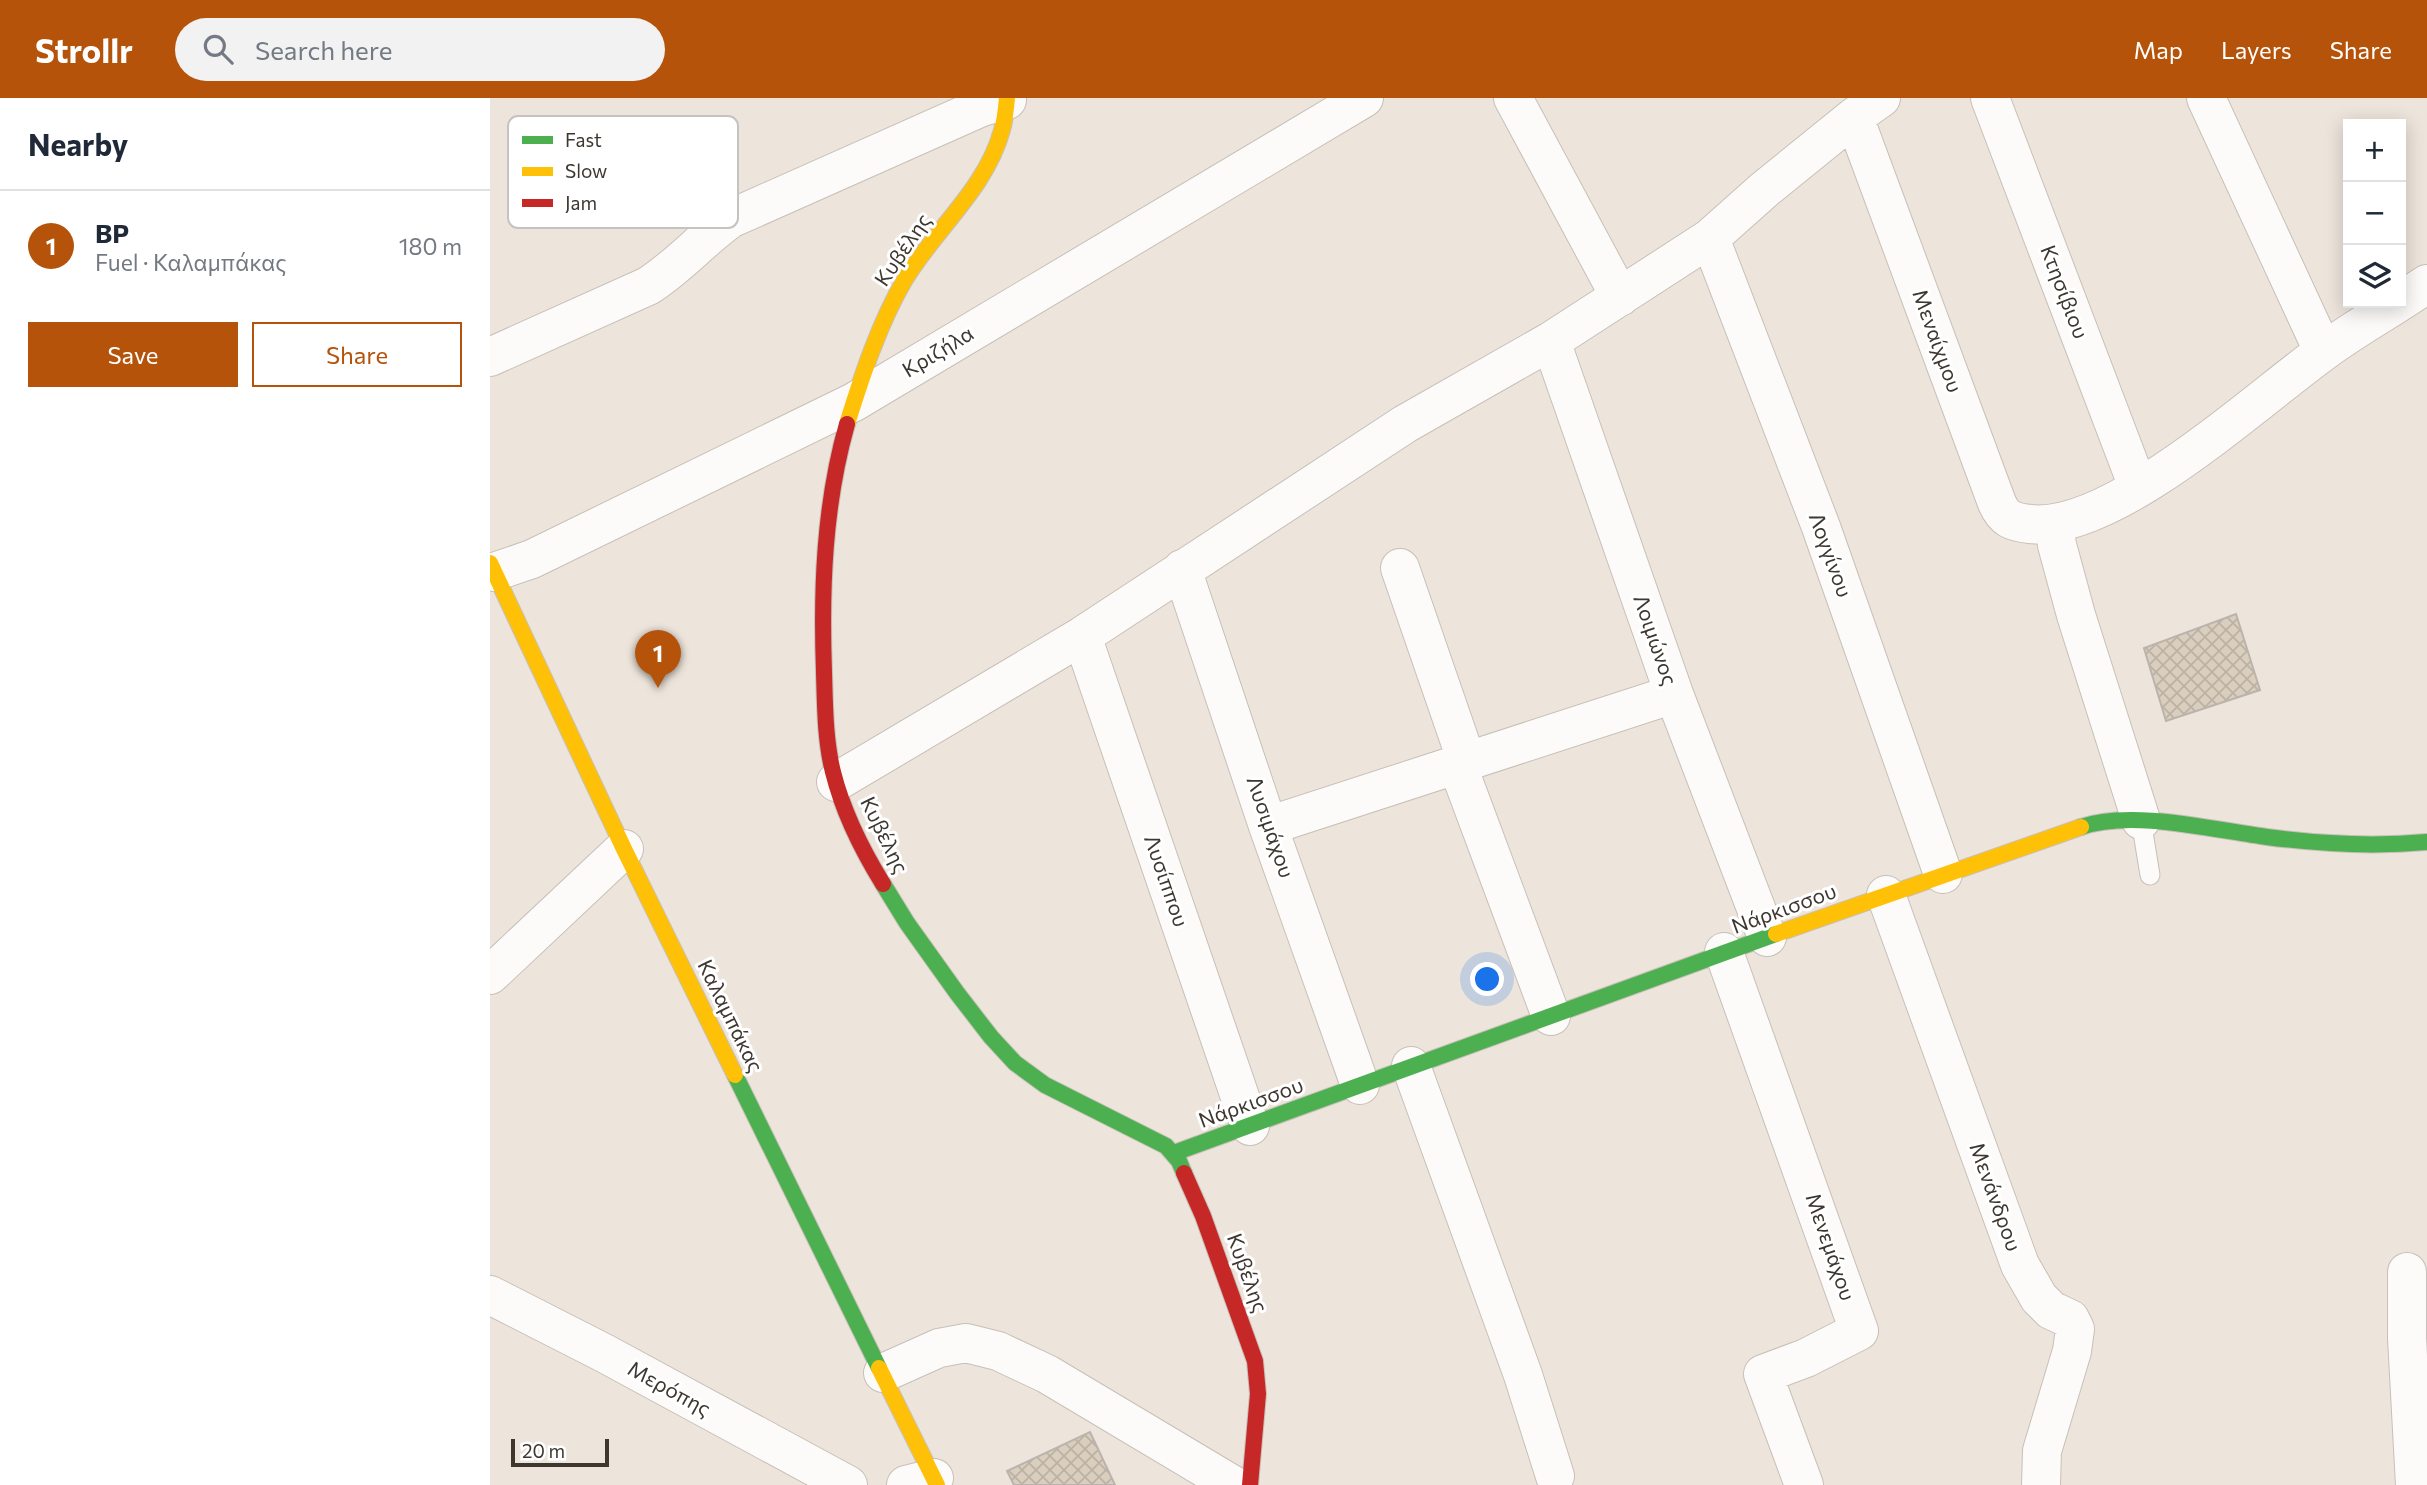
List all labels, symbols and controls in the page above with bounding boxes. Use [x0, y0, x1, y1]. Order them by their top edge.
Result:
search box [175, 18, 665, 81]
text: Strollr [35, 29, 133, 70]
icon: search [199, 30, 237, 68]
text: Search here [255, 34, 392, 65]
text: Map [2134, 35, 2183, 64]
text: Layers [2221, 35, 2292, 64]
text: Share [2330, 35, 2392, 64]
legend [508, 116, 738, 228]
map controls [2343, 119, 2406, 308]
button: + [2343, 119, 2406, 182]
text: Nearby [28, 125, 128, 162]
text: Fast [565, 128, 602, 151]
text: Slow [565, 159, 607, 182]
button: − [2343, 182, 2406, 245]
text: Jam [565, 191, 597, 214]
street label: Κυβέλης [868, 208, 935, 290]
text: BP [95, 217, 129, 248]
text: 1 [46, 232, 56, 260]
text: 180 m [399, 232, 462, 260]
street label: Κτησίβιου [2036, 241, 2095, 342]
button: layers [2343, 245, 2406, 308]
text: Fuel · Καλαμπάκας [95, 248, 287, 276]
street label: Μεναίχμου [1908, 286, 1969, 395]
street label: Κριζήλα [897, 320, 977, 382]
button: Save [28, 322, 238, 387]
button: Share [252, 322, 462, 387]
street label: Λογγίνου [1805, 509, 1858, 600]
street label: Λοιμώνος [1629, 591, 1684, 688]
pin: 1 [635, 630, 681, 688]
street label: Λυσιμάχου [1242, 772, 1300, 881]
street label: Κυβέλης [856, 792, 915, 877]
street label: Λυσίππου [1140, 831, 1195, 930]
street label: Νάρκισσου [1728, 877, 1839, 938]
street label: Καλαμπάκας [693, 955, 769, 1076]
your location [1470, 962, 1504, 996]
street label: Νάρκισσου [1195, 1071, 1306, 1132]
street label: Μενάνδρου [1965, 1139, 2028, 1254]
street label: Μενεμάχου [1801, 1190, 1861, 1303]
street label: Κυβέλης [1223, 1230, 1274, 1315]
street label: Μερόπης [624, 1355, 715, 1421]
scale bar [511, 1436, 609, 1468]
text: 20 m [522, 1439, 565, 1462]

